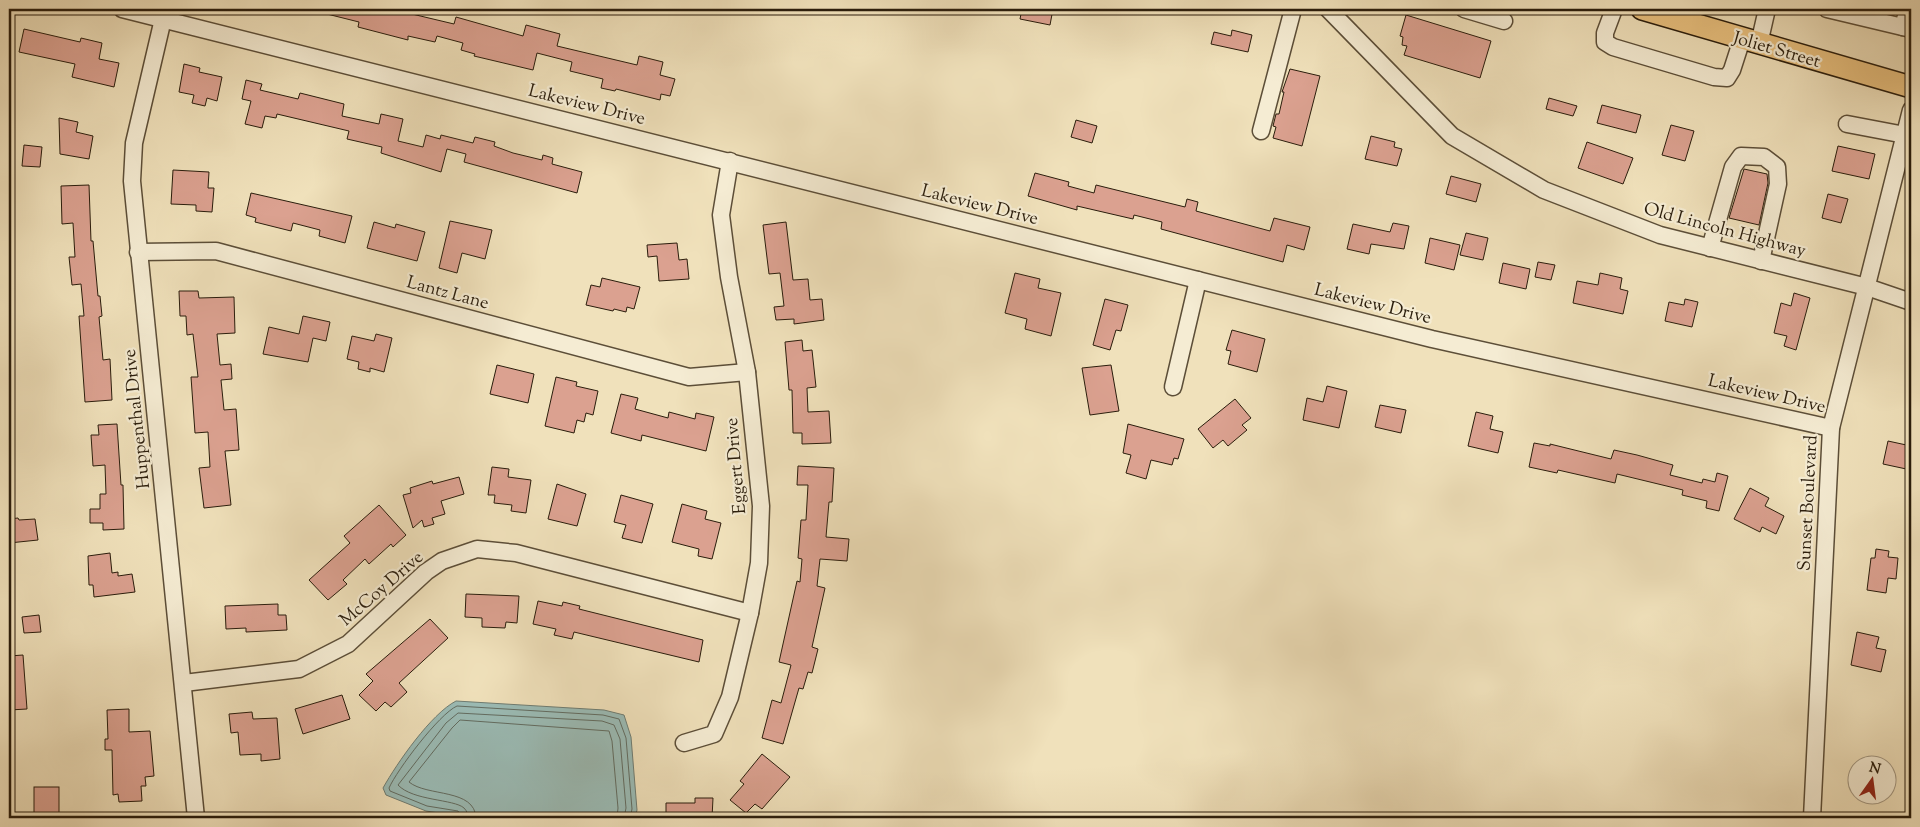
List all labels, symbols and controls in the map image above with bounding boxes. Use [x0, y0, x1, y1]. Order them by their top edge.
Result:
street label: Joliet Street [1729, 26, 1823, 76]
street label: Lakeview Drive [525, 79, 648, 133]
street label: Lakeview Drive [918, 179, 1041, 233]
street label: Old Lincoln Highway [1641, 197, 1808, 265]
street label: Lantz Lane [403, 270, 492, 317]
street label: Lakeview Drive [1311, 278, 1434, 332]
street label: Huppenthal Drive [118, 348, 158, 490]
street label: Lakeview Drive [1705, 369, 1828, 421]
street label: Eggert Drive [720, 417, 754, 515]
street label: Sunset Boulevard [1792, 435, 1826, 572]
street label: McCoy Drive [335, 546, 430, 633]
north arrow [1848, 754, 1898, 804]
text: N [1867, 758, 1883, 780]

